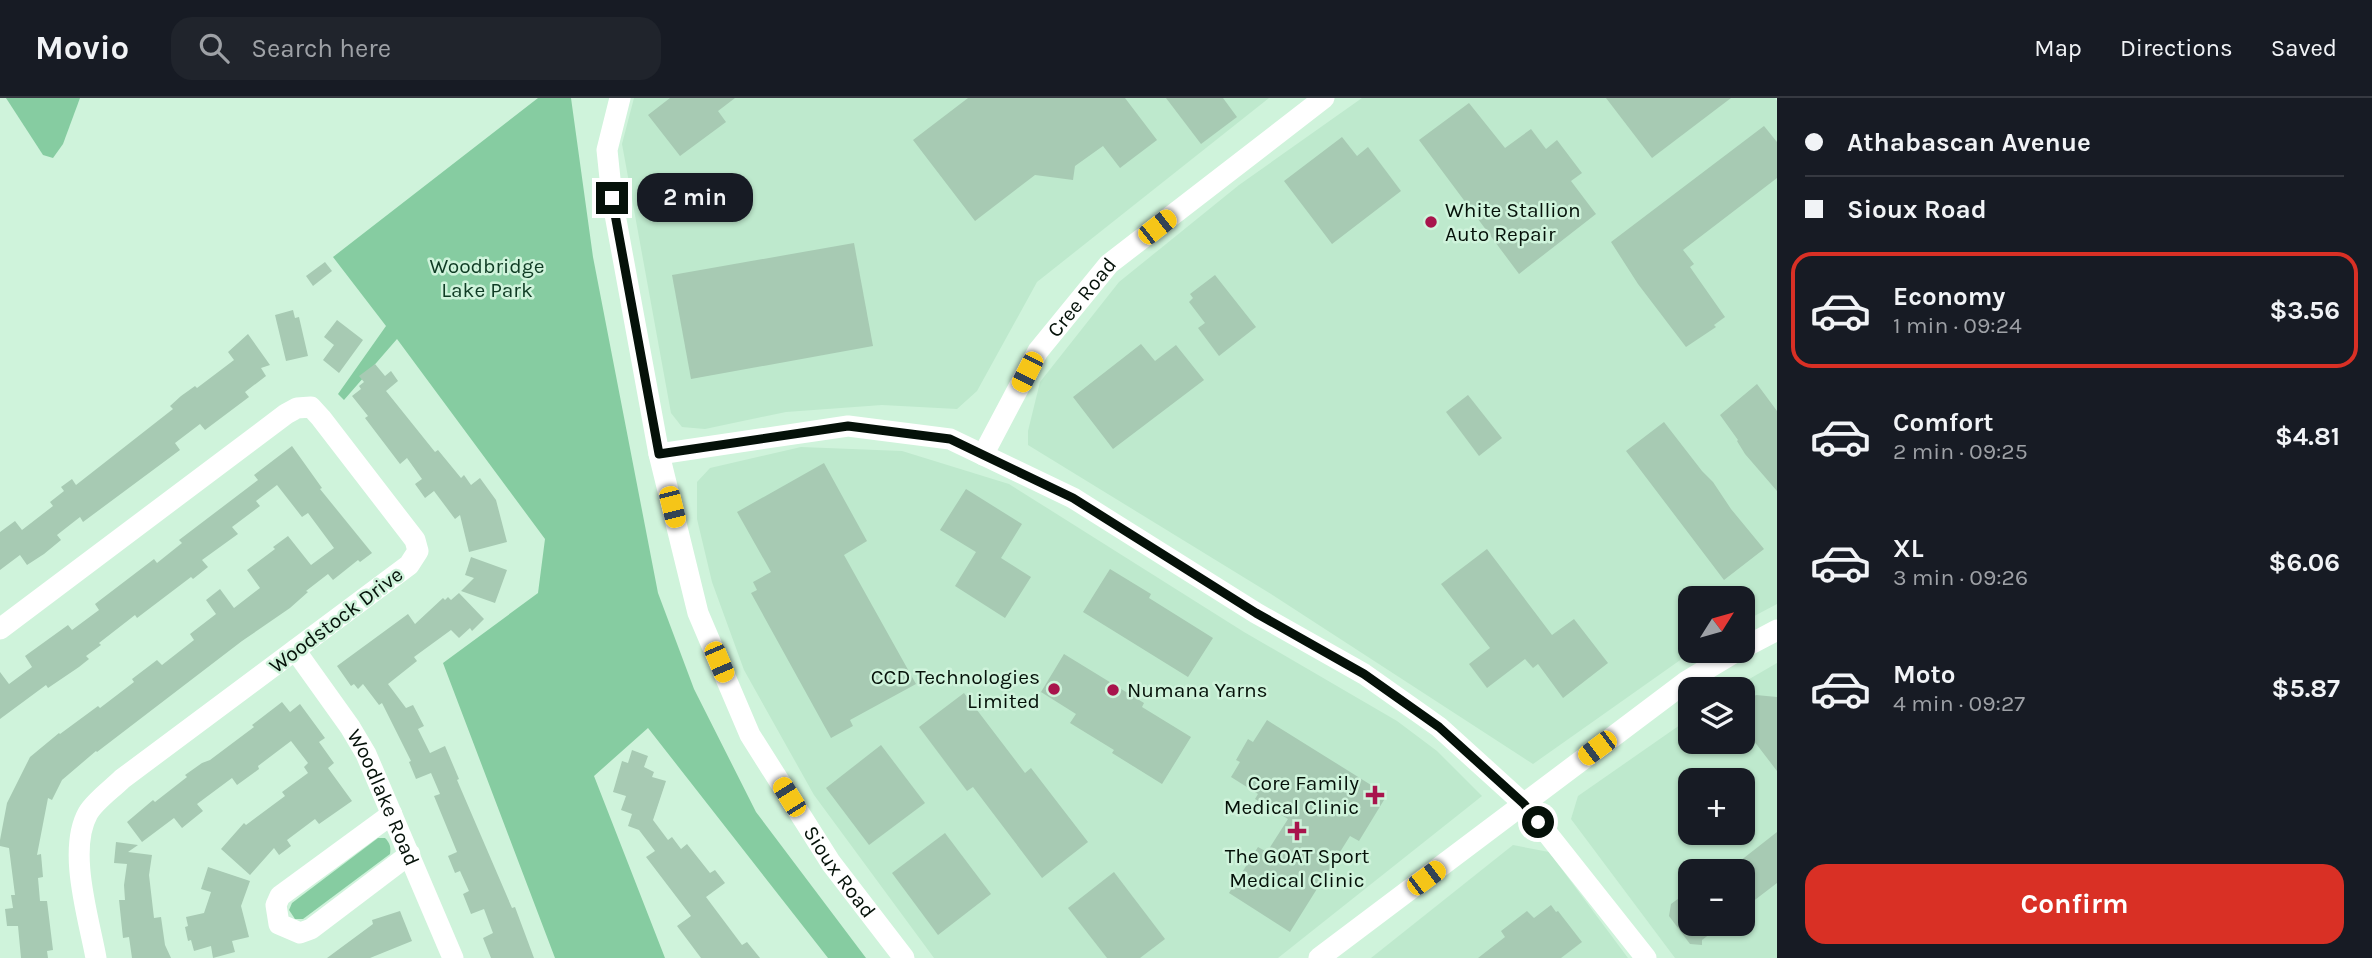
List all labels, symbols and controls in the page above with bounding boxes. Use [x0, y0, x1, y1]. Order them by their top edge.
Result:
search box [171, 17, 661, 80]
text: Movio [35, 29, 129, 67]
icon: search [195, 29, 233, 67]
text: Search here [251, 33, 391, 64]
text: Map [2034, 34, 2082, 62]
text: Directions [2120, 34, 2233, 62]
text: Saved [2271, 34, 2337, 62]
text: Athabascan Avenue [1847, 127, 2091, 158]
callout: 2 min [636, 174, 752, 222]
route end [596, 182, 628, 214]
text: 2 min [663, 184, 727, 211]
text: Sioux Road [1847, 194, 1987, 225]
place label: White Stallion Auto Repair [1445, 198, 1581, 246]
car [1134, 206, 1181, 248]
marker: White Stallion Auto Repair [1423, 214, 1439, 230]
street label: Cree Road [1042, 253, 1121, 342]
park label: Woodbridge Lake Park [430, 254, 544, 302]
icon: car [1809, 279, 1872, 342]
text: Economy [1893, 281, 2005, 312]
text: $3.56 [2269, 295, 2340, 326]
text: 1 min · 09:24 [1893, 312, 2022, 339]
car [1009, 349, 1046, 395]
icon: car [1809, 405, 1872, 468]
text: Comfort [1893, 407, 1994, 438]
text: $4.81 [2275, 421, 2340, 452]
text: 2 min · 09:25 [1893, 438, 2028, 465]
car [657, 484, 688, 530]
icon: car [1809, 531, 1872, 594]
text: XL [1893, 533, 1924, 564]
text: $6.06 [2268, 547, 2340, 578]
street label: Woodstock Drive [265, 562, 407, 678]
text: 3 min · 09:26 [1893, 564, 2028, 591]
north arrow [1678, 586, 1755, 663]
map controls [1678, 586, 1755, 936]
car [702, 639, 737, 685]
icon: car [1809, 657, 1872, 720]
text: Moto [1893, 659, 1955, 690]
place label: CCD Technologies Limited [871, 665, 1040, 713]
text: $5.87 [2272, 673, 2340, 704]
button: layers [1678, 677, 1755, 754]
place label: Numana Yarns [1127, 678, 1268, 702]
marker: CCD Technologies Limited [1046, 681, 1062, 697]
marker: Numana Yarns [1105, 682, 1121, 698]
text: 4 min · 09:27 [1893, 690, 2025, 717]
street label: Woodlake Road [342, 725, 424, 870]
car [1574, 727, 1621, 769]
button: + [1678, 768, 1755, 845]
place label: Core Family Medical Clinic [1224, 771, 1359, 819]
car [769, 774, 810, 820]
marker: Core Family Medical Clinic [1365, 785, 1385, 805]
route start [1522, 806, 1554, 838]
street label: Sioux Road [799, 821, 881, 922]
marker: The GOAT Sport Medical Clinic [1287, 821, 1307, 841]
place label: The GOAT Sport Medical Clinic [1225, 844, 1369, 892]
car [1403, 857, 1450, 899]
button: − [1678, 859, 1755, 936]
button: Confirm [1805, 864, 2344, 944]

